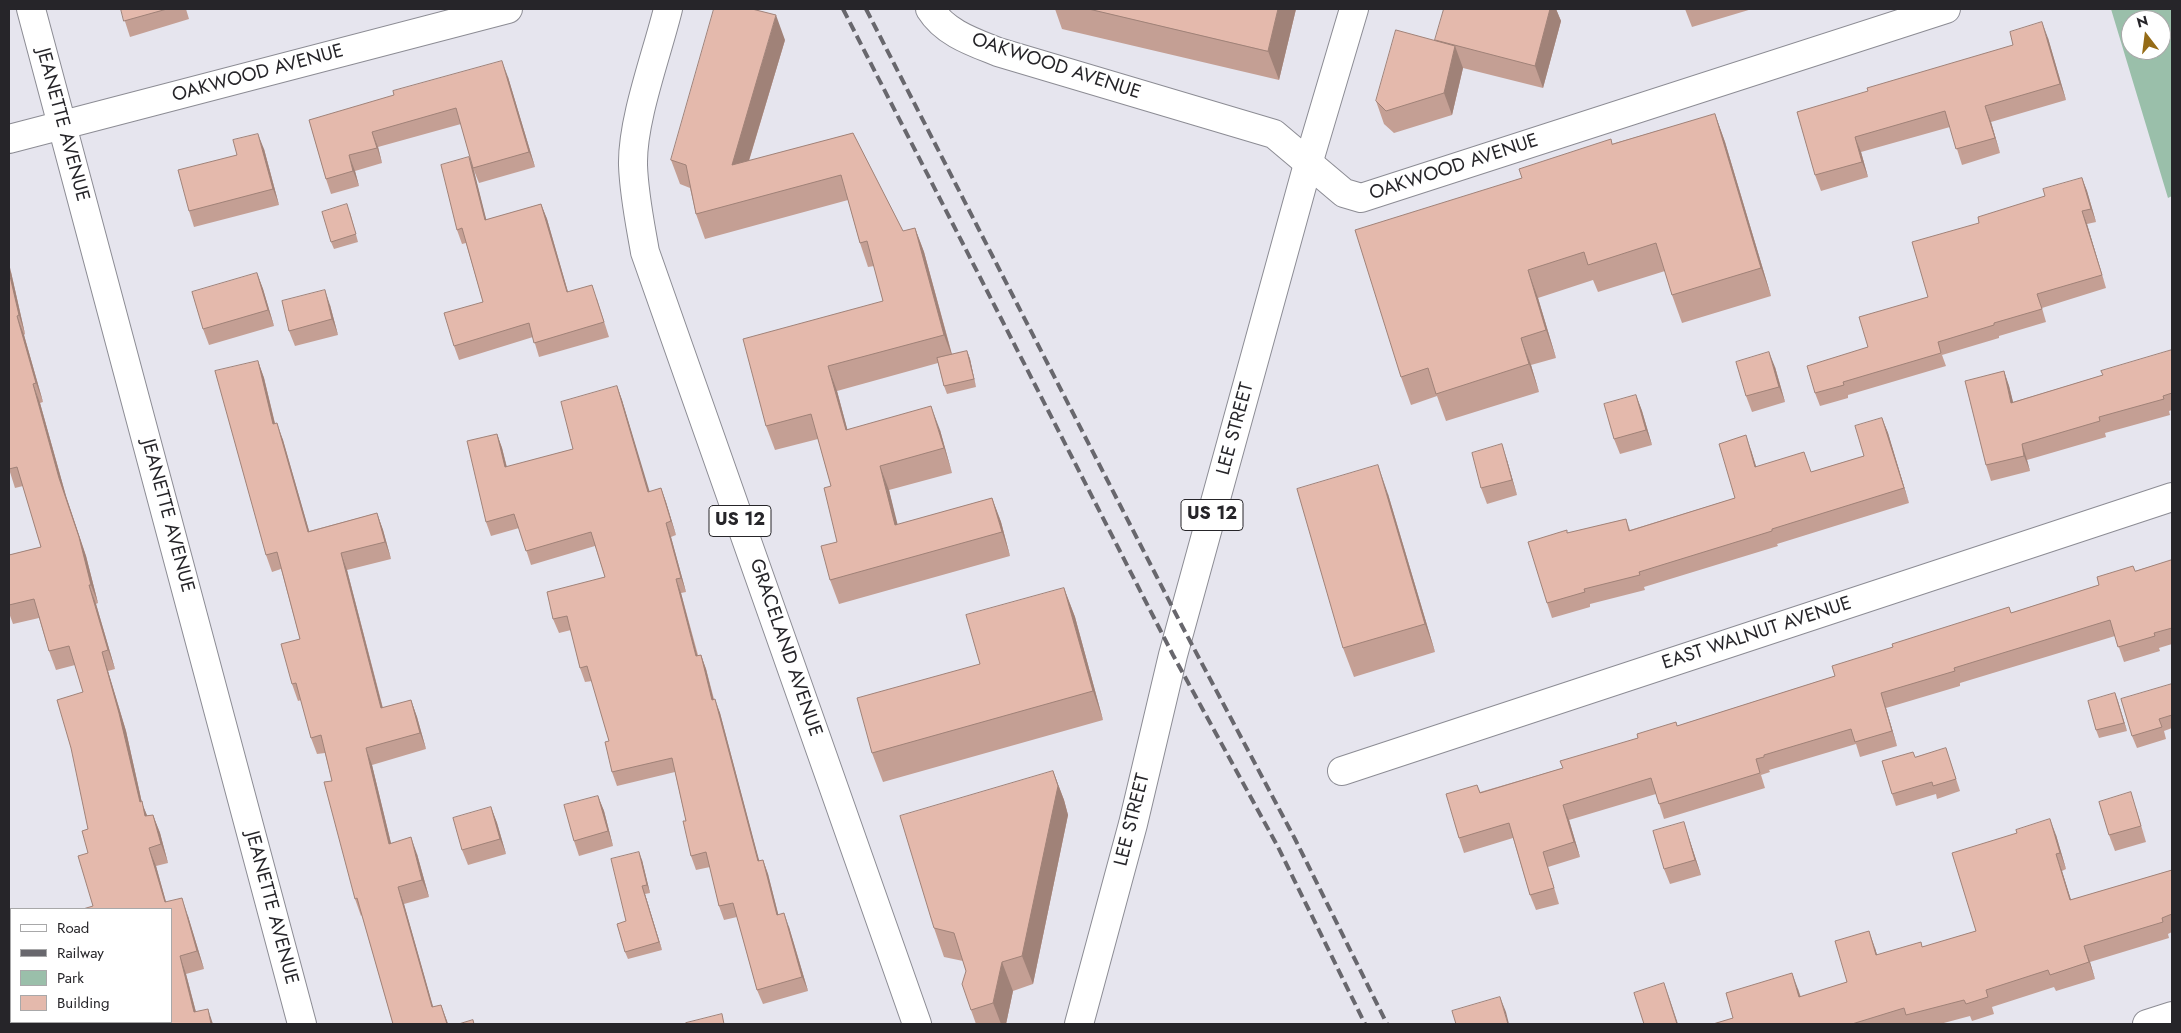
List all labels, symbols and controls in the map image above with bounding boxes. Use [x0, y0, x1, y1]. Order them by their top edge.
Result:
north arrow [2121, 10, 2171, 60]
text: N [2134, 10, 2150, 33]
street label: OAKWOOD AVENUE [969, 29, 1143, 105]
street label: OAKWOOD AVENUE [170, 40, 346, 108]
street label: JEANETTE AVENUE [31, 46, 93, 204]
street label: OAKWOOD AVENUE [1367, 130, 1541, 206]
street label: LEE STREET [1213, 380, 1259, 478]
street label: JEANETTE AVENUE [136, 437, 198, 595]
road number: US 12 [1181, 500, 1243, 530]
road number: US 12 [709, 506, 771, 536]
street label: GRACELAND AVENUE [744, 556, 826, 740]
street label: EAST WALNUT AVENUE [1659, 593, 1855, 675]
street label: LEE STREET [1110, 771, 1156, 869]
street label: JEANETTE AVENUE [240, 829, 302, 987]
legend [10, 908, 172, 1023]
text: Road [57, 917, 89, 939]
text: Railway [57, 942, 104, 964]
text: Park [57, 967, 84, 989]
text: Building [57, 992, 109, 1014]

